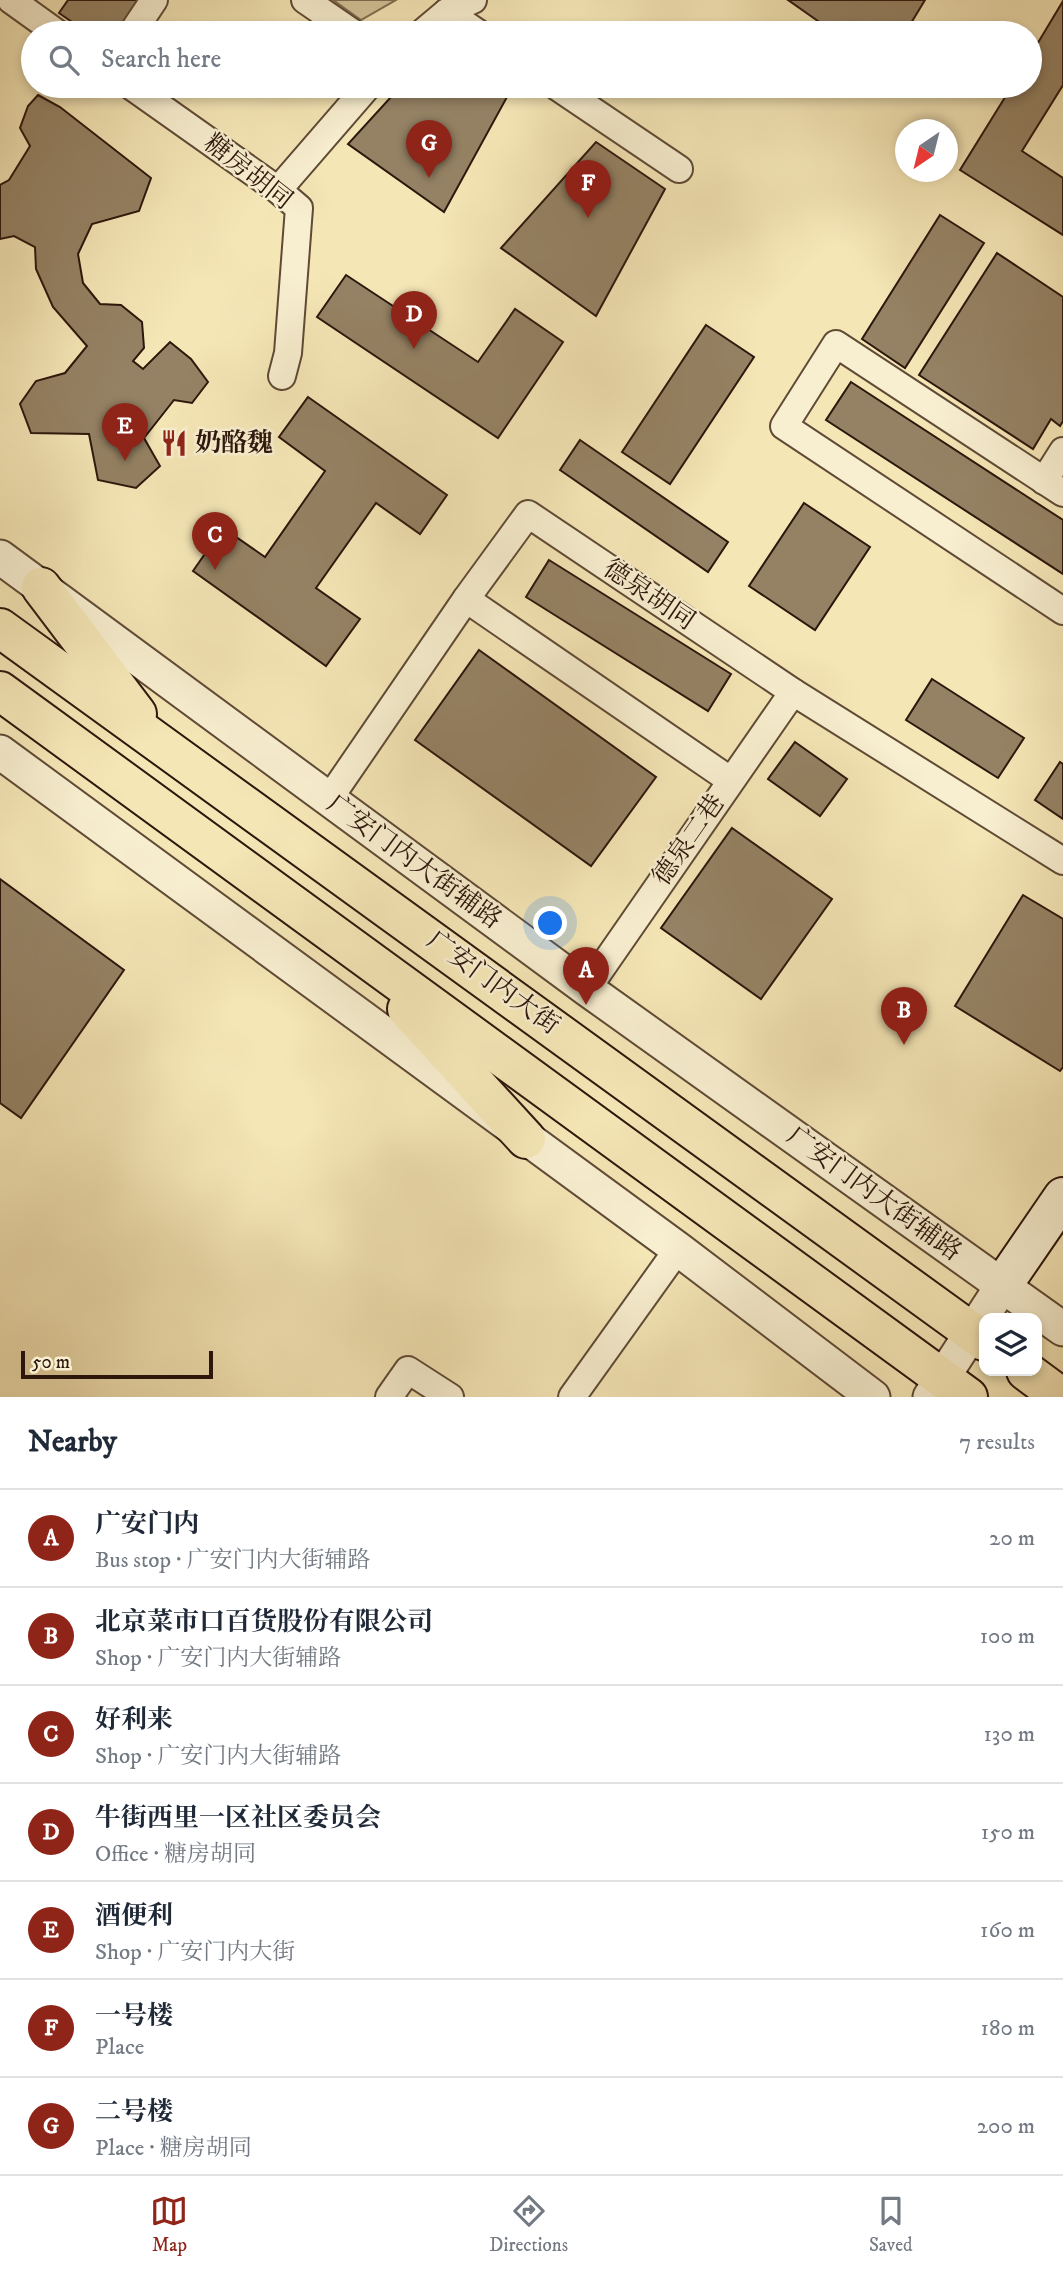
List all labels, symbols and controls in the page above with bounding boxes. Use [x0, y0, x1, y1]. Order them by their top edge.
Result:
search box [21, 21, 1042, 98]
icon: search [45, 41, 83, 79]
text: Search here [101, 43, 221, 76]
north arrow [895, 119, 958, 182]
pin: G [406, 120, 452, 178]
street label: 糖房胡同 [197, 127, 299, 217]
pin: F [565, 160, 611, 218]
pin: D [391, 291, 437, 349]
pin: E [102, 403, 148, 461]
place label: 奶酪魏 [195, 427, 273, 460]
restaurant icon: 奶酪魏 [159, 428, 189, 458]
pin: C [192, 512, 238, 570]
street label: 德泉胡同 [597, 552, 701, 638]
street label: 广安门内大街辅路 [320, 788, 508, 936]
street label: 德泉二巷 [646, 788, 732, 892]
your location [533, 906, 567, 940]
street label: 广安门内大街 [420, 924, 566, 1042]
pin: A [563, 947, 609, 1005]
pin: B [881, 987, 927, 1045]
street label: 广安门内大街辅路 [780, 1120, 968, 1268]
map controls [979, 1313, 1042, 1376]
button: layers [979, 1313, 1042, 1376]
scale bar [21, 1348, 214, 1380]
text: 50 m [32, 1351, 70, 1374]
text: Nearby [28, 1424, 117, 1461]
text: 7 results [959, 1428, 1035, 1457]
text: 广安门内 [95, 1508, 199, 1541]
text: A [44, 1524, 58, 1553]
text: 20 m [989, 1524, 1035, 1553]
text: Bus stop · 广安门内大街辅路 [95, 1546, 370, 1575]
text: 北京菜市口百货股份有限公司 [95, 1606, 433, 1639]
text: B [44, 1622, 58, 1651]
text: 100 m [980, 1622, 1035, 1651]
text: Shop · 广安门内大街辅路 [95, 1644, 341, 1673]
text: 好利来 [95, 1704, 173, 1737]
text: C [43, 1720, 59, 1749]
text: 130 m [983, 1720, 1035, 1749]
text: Shop · 广安门内大街辅路 [95, 1742, 341, 1771]
text: 牛街西里一区社区委员会 [95, 1802, 381, 1835]
text: D [42, 1818, 60, 1847]
text: 150 m [981, 1818, 1035, 1847]
text: Office · 糖房胡同 [95, 1840, 256, 1869]
text: 酒便利 [95, 1900, 173, 1933]
text: E [43, 1916, 59, 1945]
text: 160 m [980, 1916, 1035, 1945]
text: Shop · 广安门内大街 [95, 1938, 295, 1967]
text: 一号楼 [95, 2000, 173, 2033]
text: F [44, 2014, 58, 2043]
text: 180 m [980, 2014, 1035, 2043]
text: Place [95, 2033, 144, 2062]
text: 二号楼 [95, 2096, 173, 2129]
text: G [43, 2112, 59, 2141]
text: 200 m [977, 2112, 1035, 2141]
text: Place · 糖房胡同 [95, 2134, 252, 2163]
tab: Map [150, 2192, 188, 2257]
tab: Directions [489, 2192, 568, 2257]
tab: Saved [869, 2192, 913, 2257]

